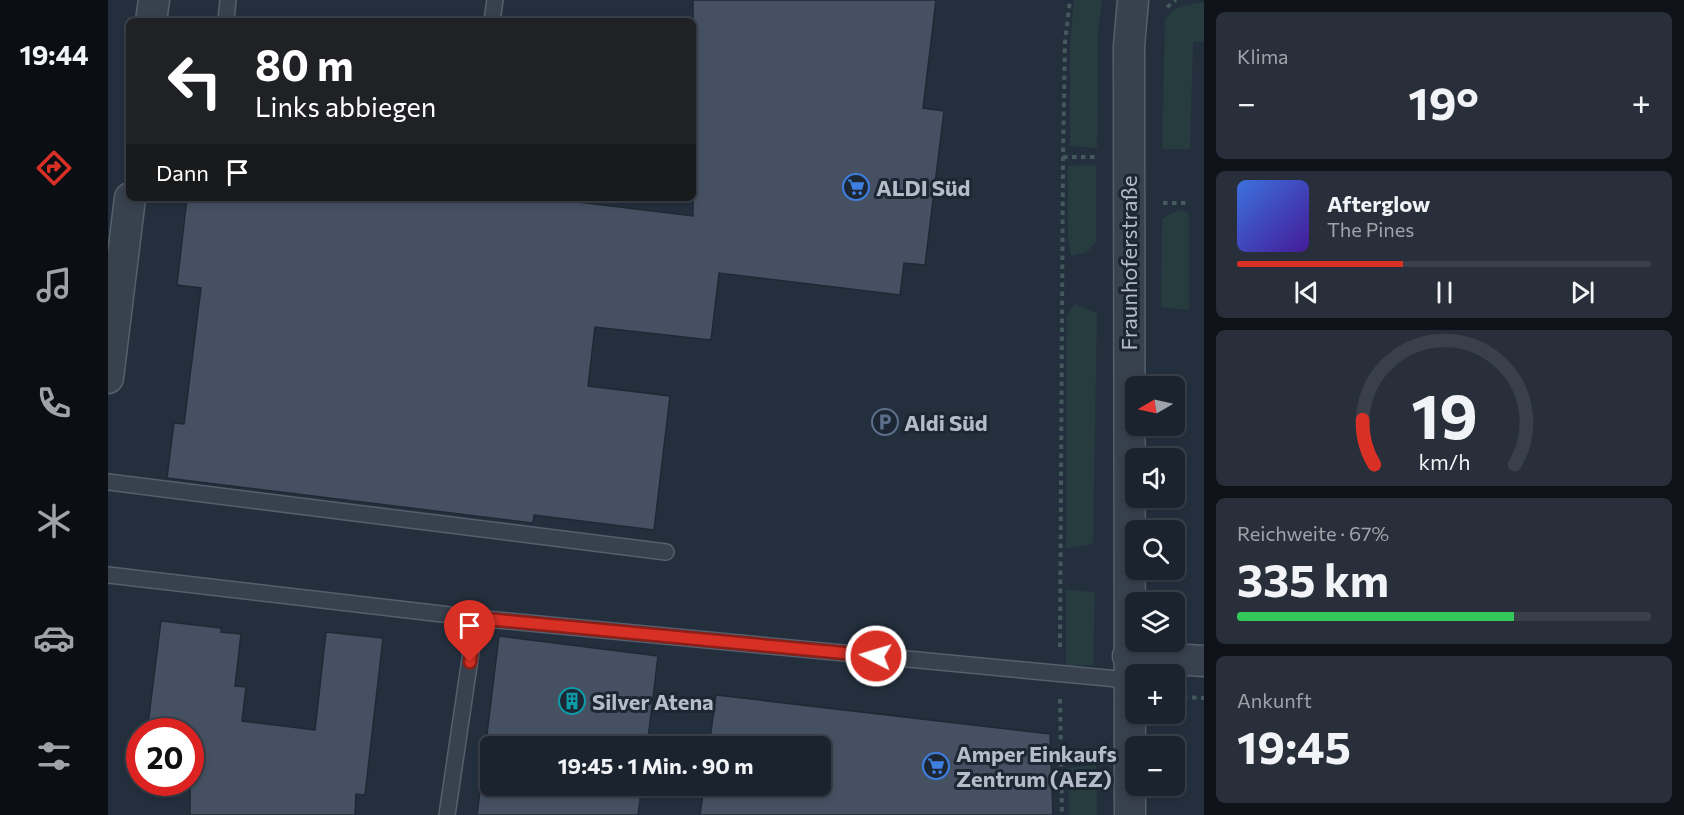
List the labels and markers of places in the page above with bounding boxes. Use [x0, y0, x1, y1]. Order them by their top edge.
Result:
supermarket icon: ALDI Süd [841, 172, 871, 202]
place label: ALDI Süd [876, 174, 970, 201]
parking icon: Aldi Süd [870, 407, 900, 437]
place label: Aldi Süd [904, 409, 988, 436]
pin [444, 600, 495, 662]
building icon: Silver Atena [557, 686, 587, 716]
place label: Silver Atena [592, 688, 714, 715]
place label: Amper Einkaufs Zentrum (AEZ) [956, 740, 1117, 792]
supermarket icon: Amper Einkaufs Zentrum (AEZ) [921, 751, 951, 781]

